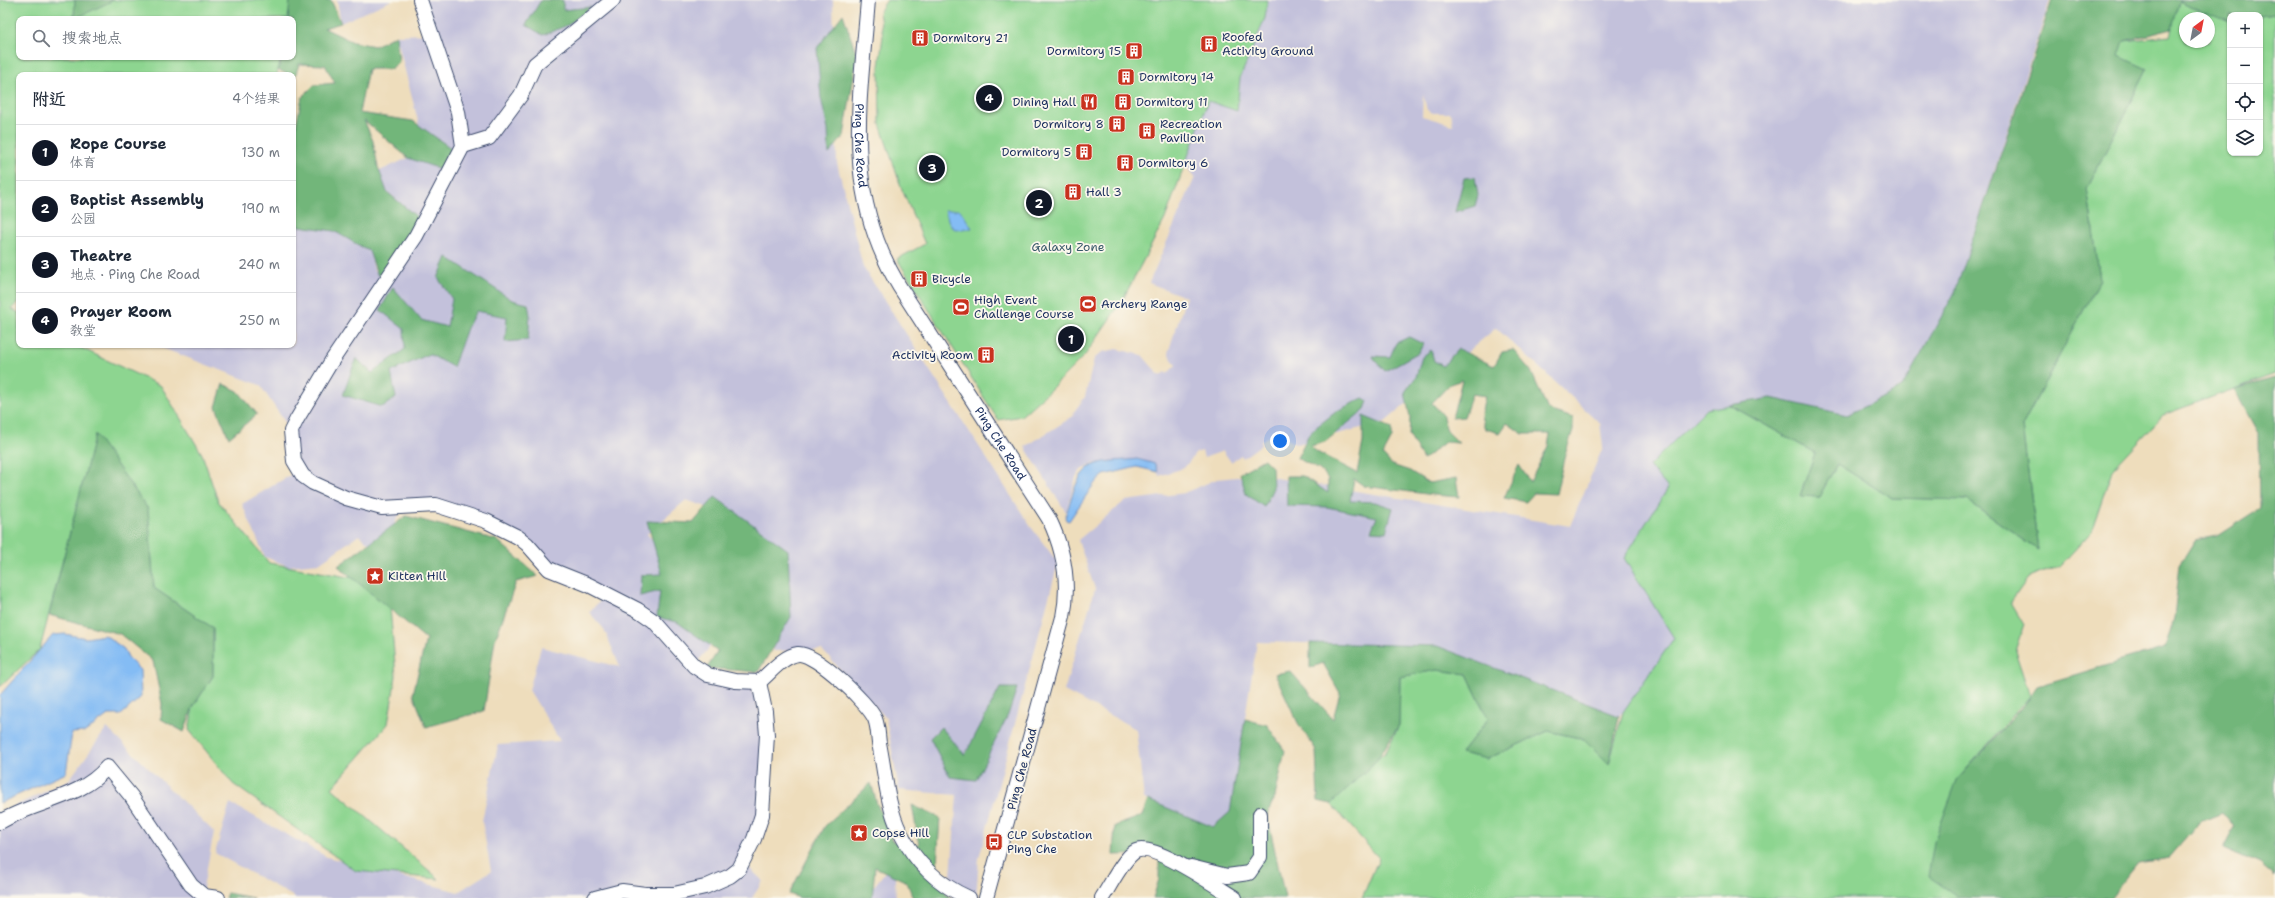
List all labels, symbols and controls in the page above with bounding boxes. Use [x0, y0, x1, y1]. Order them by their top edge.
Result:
north arrow [2179, 12, 2215, 48]
map controls [2227, 12, 2263, 156]
button: + [2227, 12, 2263, 48]
search box [16, 16, 296, 60]
icon: search [30, 27, 52, 49]
text: 搜索地点 [62, 28, 122, 48]
building icon: Dormitory 21 [910, 28, 930, 48]
place label: Roofed Activity Ground [1222, 29, 1314, 59]
place label: Dormitory 21 [933, 30, 1008, 46]
building icon: Roofed Activity Ground [1199, 34, 1219, 54]
building icon: Dormitory 15 [1124, 41, 1144, 61]
place label: Dormitory 15 [1047, 43, 1121, 59]
button: − [2227, 48, 2263, 84]
building icon: Dormitory 14 [1116, 67, 1136, 87]
place label: Dormitory 14 [1139, 69, 1214, 85]
pin: 4 [976, 83, 1002, 113]
button: locate [2227, 84, 2263, 120]
text: 附近 [32, 88, 66, 110]
text: 4个结果 [232, 90, 280, 107]
restaurant icon: Dining Hall [1079, 92, 1099, 112]
building icon: Dormitory 11 [1113, 92, 1133, 112]
place label: Dining Hall [1012, 94, 1076, 110]
place label: Dormitory 11 [1136, 94, 1208, 110]
street label: Ping Che Road [851, 103, 871, 189]
building icon: Dormitory 8 [1107, 114, 1127, 134]
place label: Dormitory 8 [1034, 116, 1104, 132]
place label: Recreation Pavilion [1160, 116, 1222, 146]
button: layers [2227, 120, 2263, 156]
building icon: Recreation Pavilion [1137, 121, 1157, 141]
text: Rope Course [70, 134, 167, 154]
building icon: Dormitory 5 [1074, 142, 1094, 162]
text: 1 [42, 144, 48, 161]
text: 130 m [242, 144, 280, 161]
place label: Dormitory 5 [1002, 144, 1071, 160]
pin: 3 [919, 153, 945, 183]
building icon: Dormitory 6 [1115, 153, 1135, 173]
text: 体育 [70, 154, 96, 171]
place label: Dormitory 6 [1138, 155, 1209, 171]
building icon: Hall 3 [1063, 182, 1083, 202]
place label: Hall 3 [1086, 184, 1122, 200]
pin: 2 [1026, 188, 1052, 218]
text: Baptist Assembly [70, 190, 204, 210]
text: 2 [40, 200, 50, 217]
text: 190 m [241, 200, 280, 217]
text: 公园 [70, 210, 96, 227]
park label: Galaxy Zone [1032, 239, 1105, 255]
text: Theatre [70, 246, 132, 266]
text: 3 [40, 256, 50, 273]
text: 240 m [238, 256, 280, 273]
text: 地点 · Ping Che Road [70, 266, 200, 283]
building icon: Bicycle [909, 269, 929, 289]
place label: Bicycle [932, 271, 971, 287]
place label: High Event Challenge Course [974, 292, 1074, 322]
sports icon: Archery Range [1078, 294, 1098, 314]
place label: Archery Range [1101, 296, 1188, 312]
sports icon: High Event Challenge Course [951, 297, 971, 317]
text: Prayer Room [70, 302, 172, 322]
text: 4 [40, 312, 50, 329]
text: 250 m [239, 312, 280, 329]
text: 教堂 [70, 322, 96, 339]
pin: 1 [1058, 324, 1084, 354]
building icon: Activity Room [976, 345, 996, 365]
place label: Activity Room [892, 347, 973, 363]
street label: Ping Che Road [971, 404, 1030, 484]
your location [1270, 431, 1290, 451]
place icon: Kitten Hill [365, 566, 385, 586]
place label: Kitten Hill [388, 568, 446, 584]
street label: Ping Che Road [1003, 726, 1041, 812]
place icon: Copse Hill [849, 823, 869, 843]
place label: Copse Hill [872, 825, 929, 841]
place label: CLP Substation Ping Che [1007, 827, 1092, 857]
bus stop icon: CLP Substation Ping Che [984, 832, 1004, 852]

